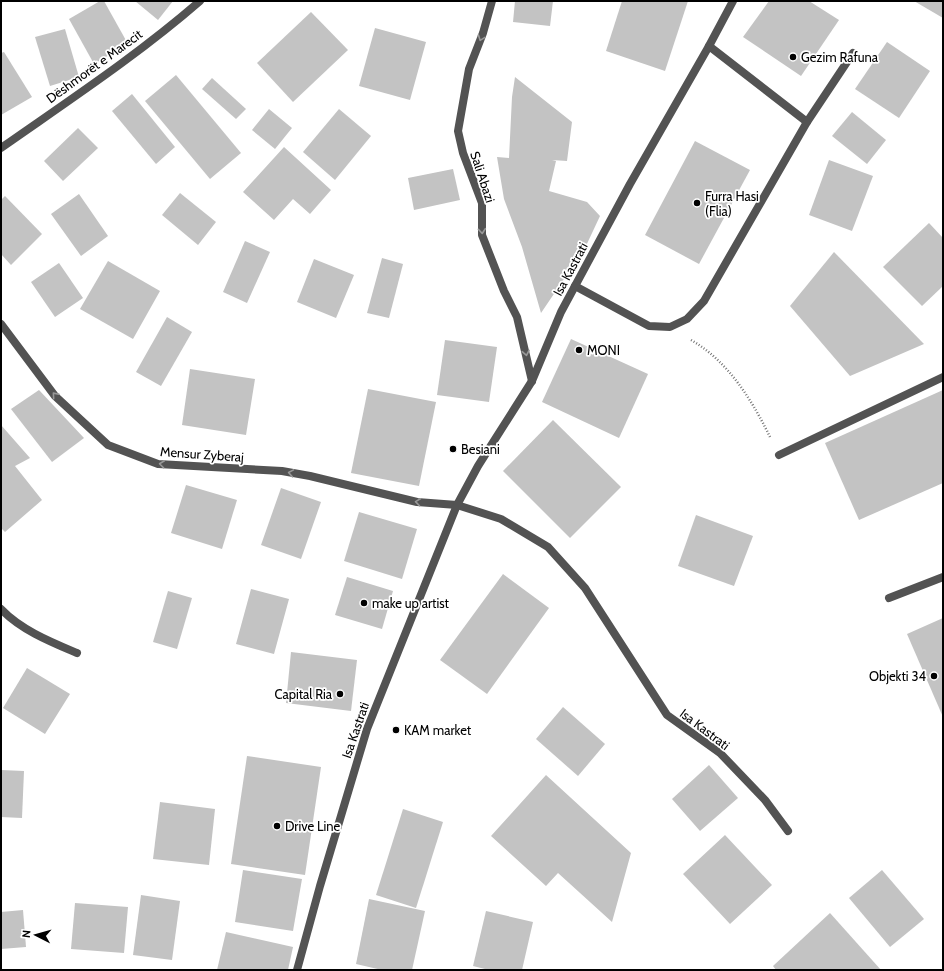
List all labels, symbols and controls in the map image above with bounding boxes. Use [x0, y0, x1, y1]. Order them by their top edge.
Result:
street label: Dëshmorët e Marecit [43, 25, 146, 106]
one-way arrow [477, 35, 485, 42]
place label: Gezim Rafuna [801, 49, 879, 65]
marker: Gezim Rafuna [788, 52, 798, 62]
street label: Sali Abazi [467, 149, 499, 205]
place label: Furra Hasi (Flia) [705, 188, 759, 219]
marker: Furra Hasi (Flia) [692, 198, 702, 208]
one-way arrow [478, 228, 487, 234]
street label: Isa Kastrati [549, 239, 591, 299]
place label: MONI [587, 342, 620, 358]
marker: MONI [574, 345, 584, 355]
one-way arrow [522, 349, 530, 356]
one-way arrow [52, 392, 59, 400]
place label: Besiani [461, 441, 500, 457]
street label: Mensur Zyberaj [159, 443, 244, 466]
marker: Besiani [448, 444, 458, 454]
one-way arrow [159, 459, 165, 468]
one-way arrow [288, 469, 294, 478]
one-way arrow [415, 498, 421, 506]
place label: make up artist [372, 595, 450, 611]
marker: make up artist [359, 598, 369, 608]
place label: Objekti 34 [869, 668, 926, 685]
marker: Objekti 34 [929, 671, 939, 681]
place label: Capital Ria [274, 686, 333, 702]
marker: Capital Ria [335, 689, 345, 699]
street label: Isa Kastrati [338, 700, 372, 760]
street label: Isa Kastrati [677, 705, 733, 753]
place label: KAM market [404, 722, 472, 738]
marker: KAM market [391, 725, 401, 735]
place label: Drive Line [285, 818, 341, 834]
marker: Drive Line [272, 821, 282, 831]
north arrow [16, 915, 56, 955]
text: N [19, 929, 33, 939]

